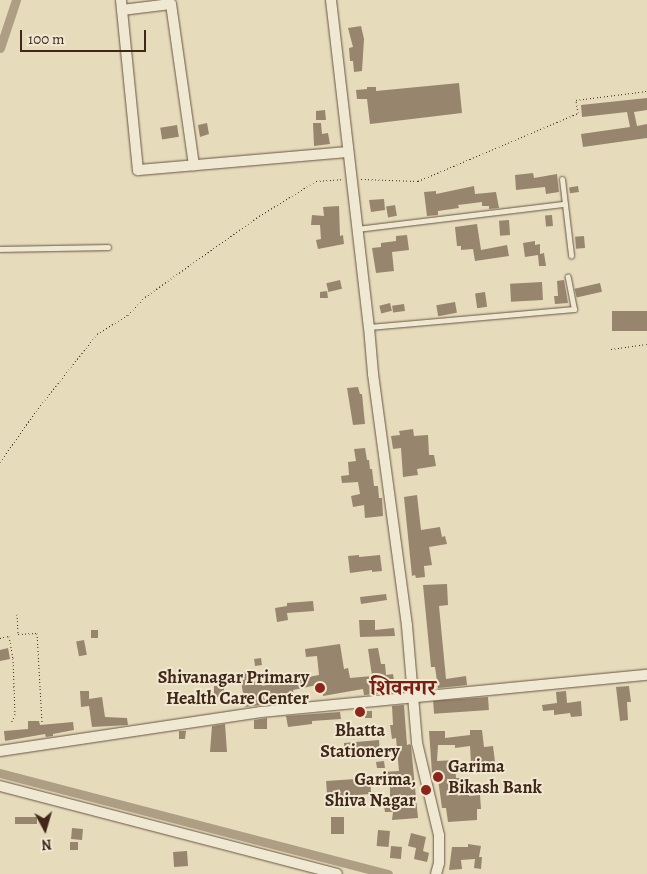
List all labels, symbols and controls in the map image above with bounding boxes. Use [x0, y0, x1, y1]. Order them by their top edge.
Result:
scale bar [22, 20, 149, 52]
text: 100 m [28, 29, 65, 49]
place label: Shivanagar Primary Health Care Center [158, 667, 309, 710]
district label: शिवनगर [370, 676, 436, 702]
marker: Shivanagar Primary Health Care Center [313, 681, 327, 695]
marker: Bhatta Stationery [354, 706, 366, 718]
place label: Bhatta Stationery [320, 720, 400, 762]
place label: Garima Bikash Bank [448, 756, 542, 799]
place label: Garima, Shiva Nagar [325, 769, 416, 812]
marker: Garima Bikash Bank [432, 771, 444, 783]
marker: Garima, Shiva Nagar [420, 784, 432, 796]
north arrow [20, 804, 70, 854]
text: N [41, 834, 53, 854]

